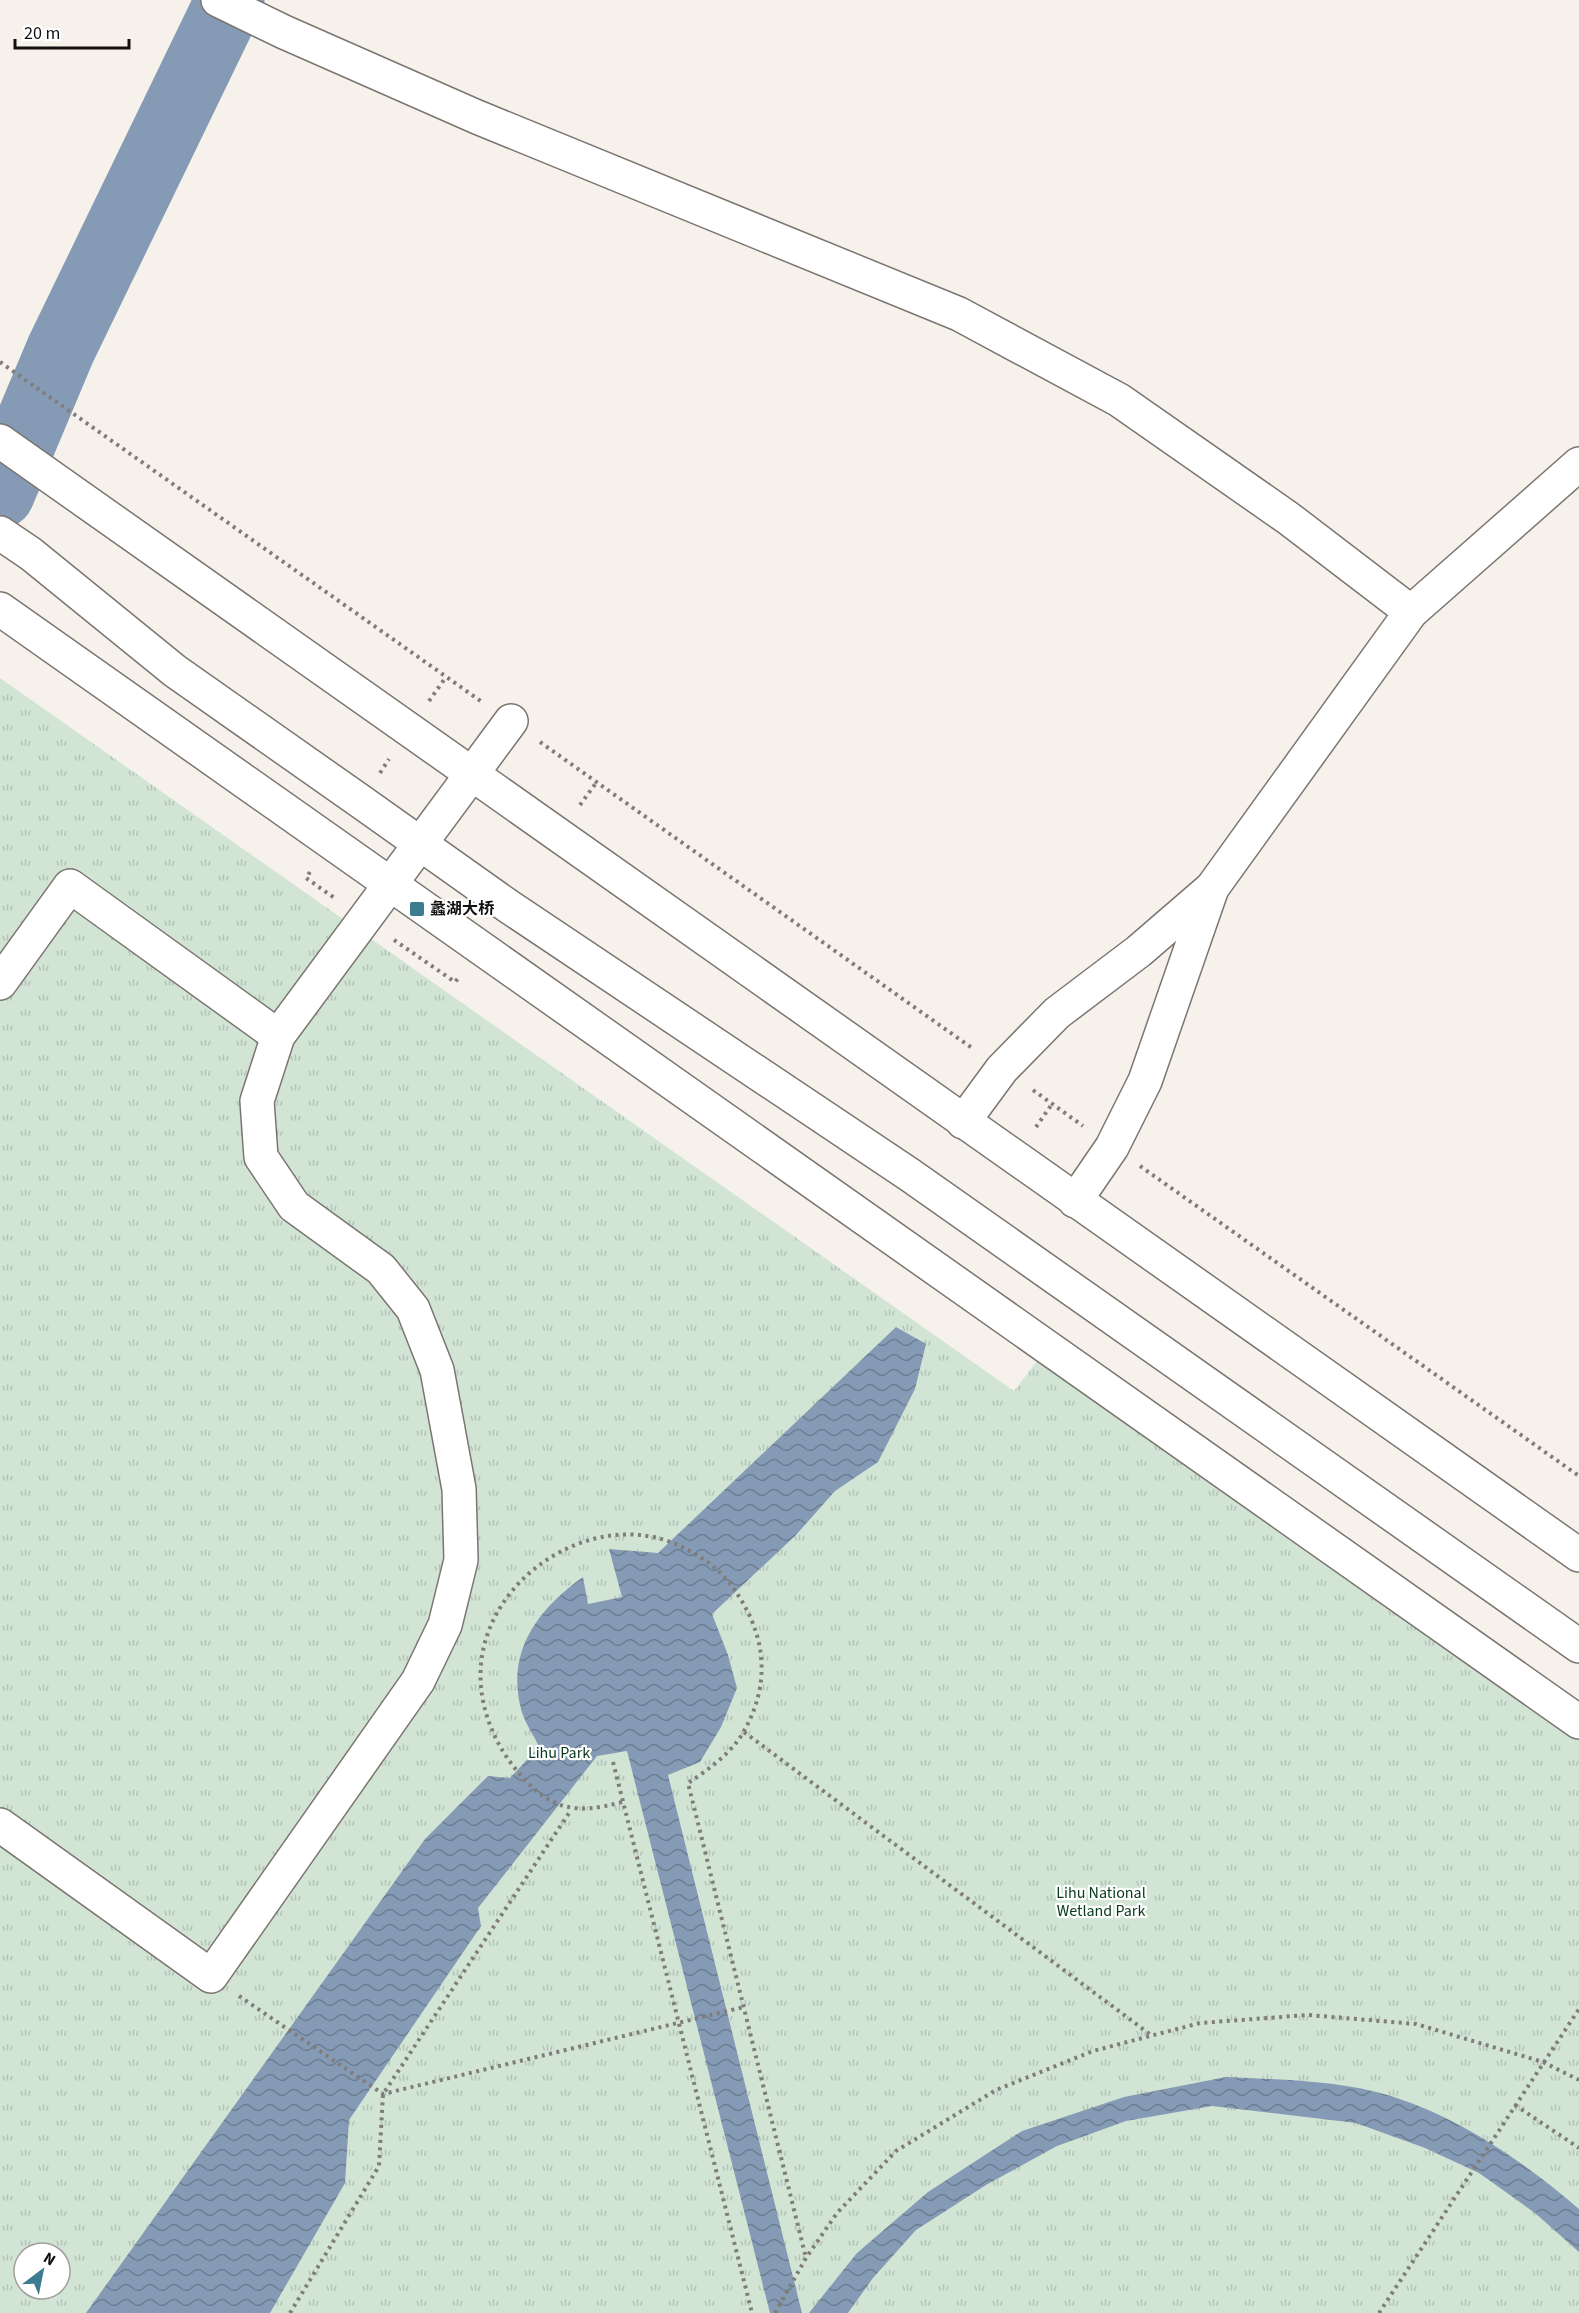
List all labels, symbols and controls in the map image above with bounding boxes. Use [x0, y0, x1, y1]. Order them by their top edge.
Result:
scale bar [15, 12, 129, 50]
text: 20 m [24, 21, 60, 46]
place label: 蠡湖大桥 [430, 898, 495, 920]
marker: 蠡湖大桥 [408, 900, 426, 918]
park label: Lihu Park [528, 1742, 590, 1764]
park label: Lihu National Wetland Park [1056, 1882, 1146, 1922]
north arrow [12, 2241, 72, 2301]
text: N [39, 2247, 60, 2271]

